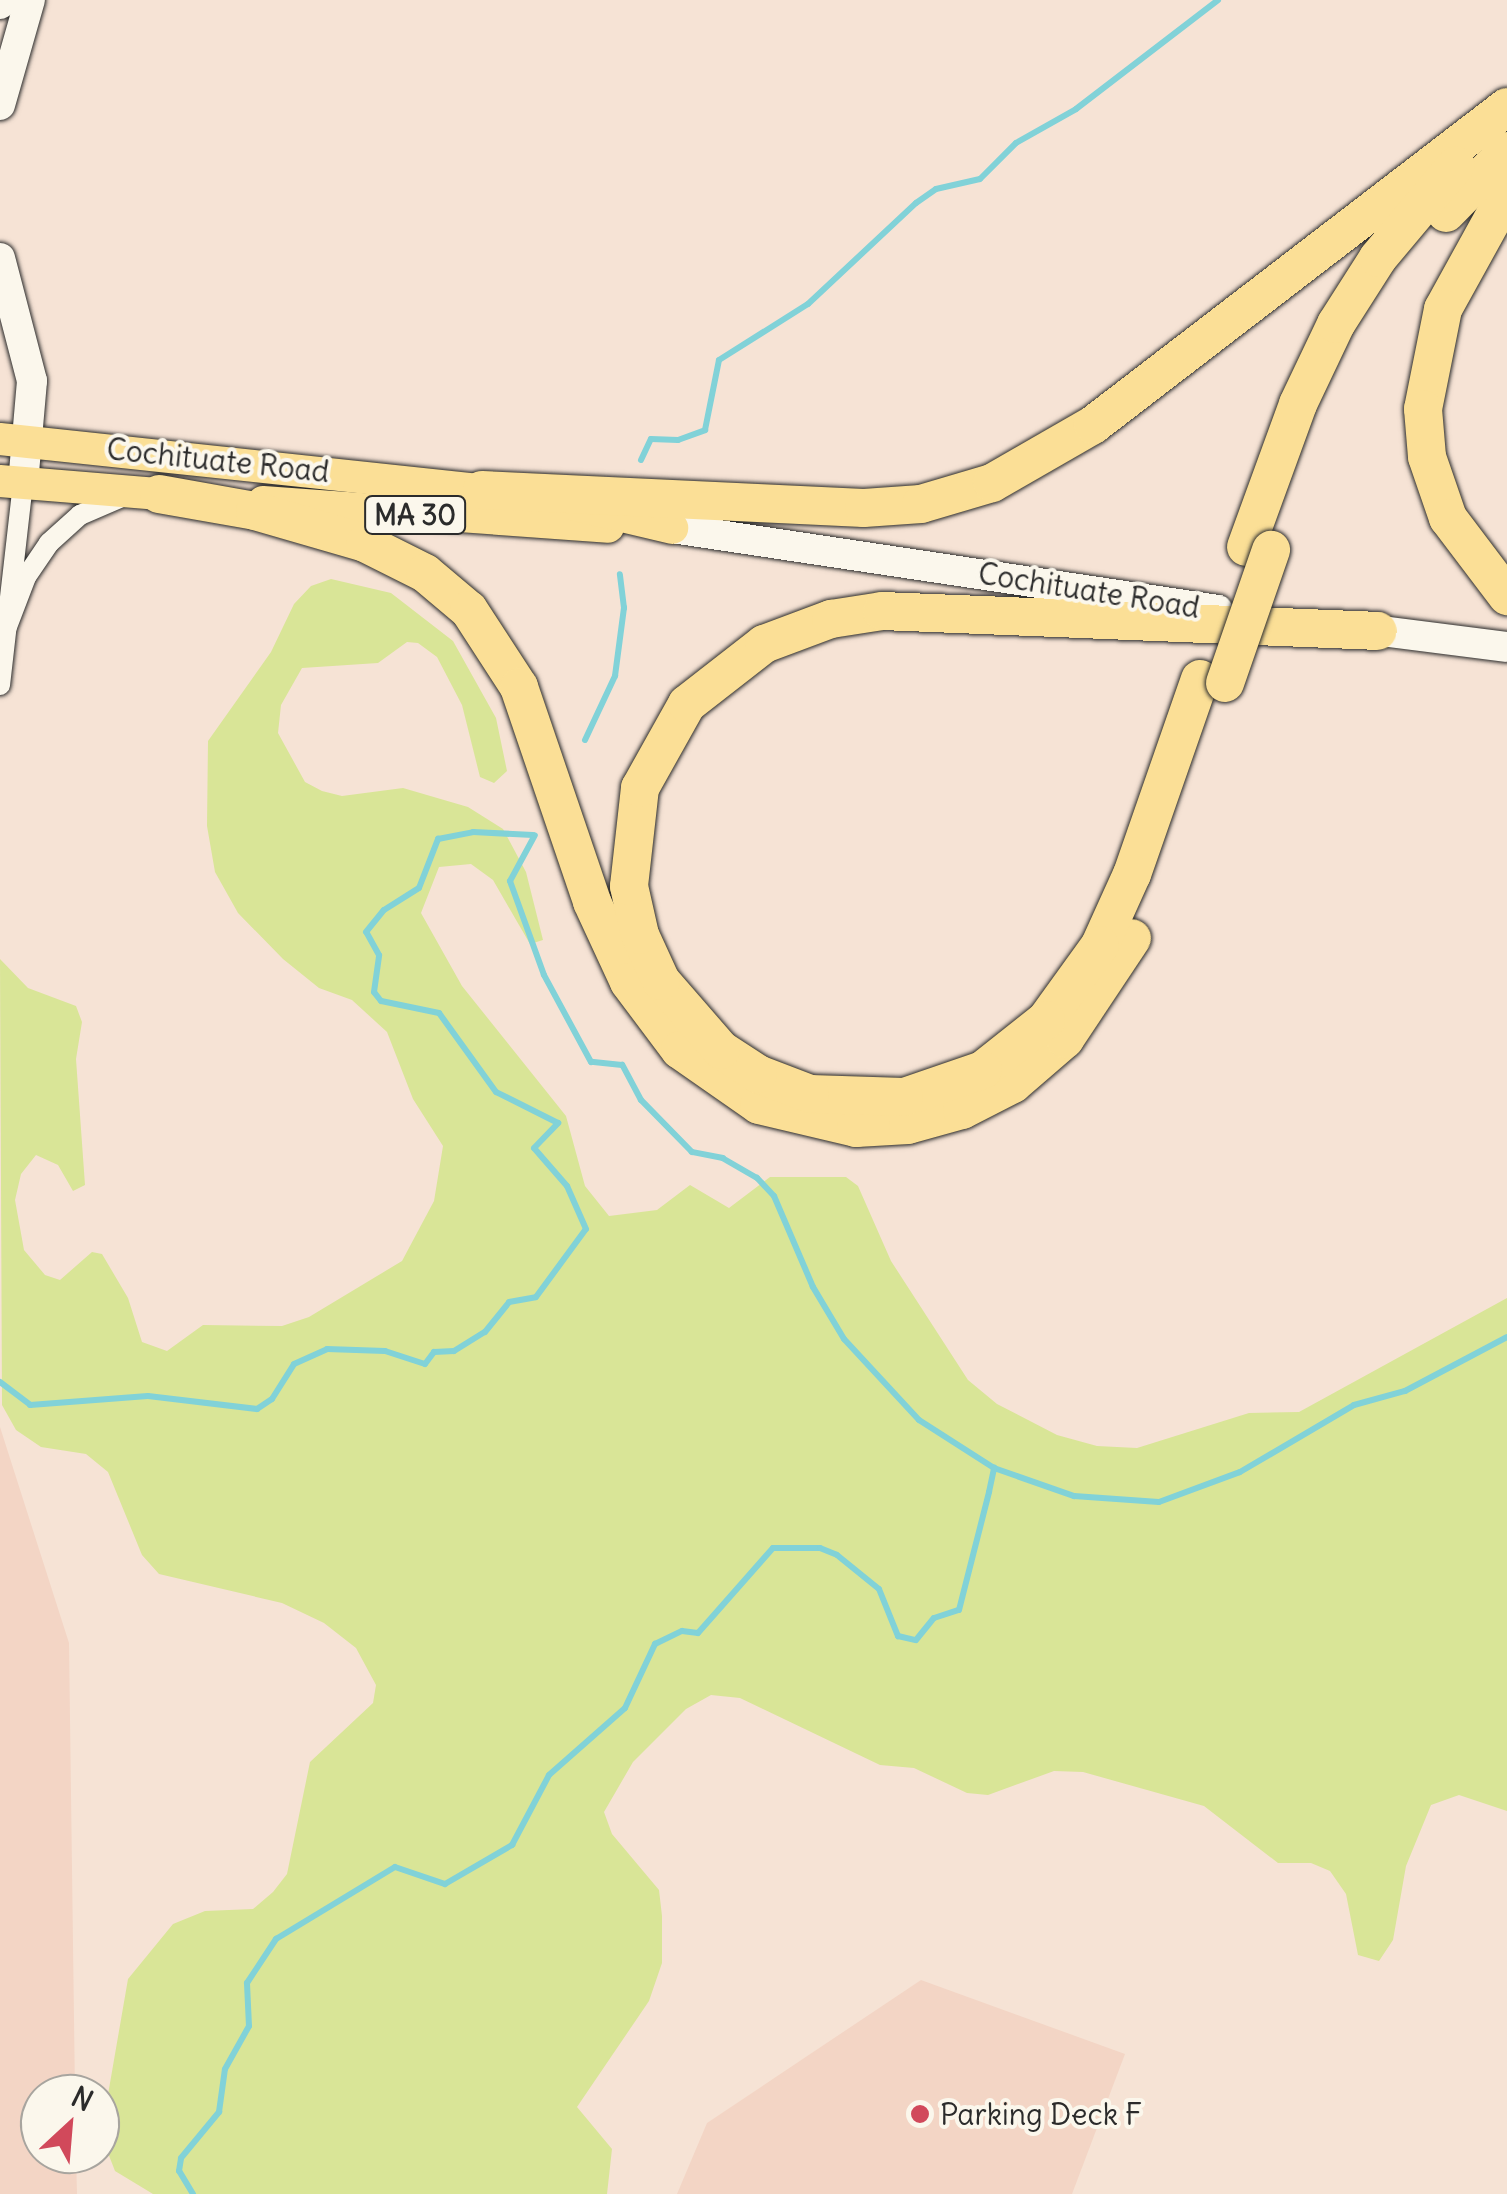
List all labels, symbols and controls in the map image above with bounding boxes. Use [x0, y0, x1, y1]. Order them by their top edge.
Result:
street label: Cochituate Road [105, 430, 331, 490]
road number: MA 30 [362, 492, 468, 538]
street label: Cochituate Road [976, 555, 1202, 625]
north arrow [20, 2074, 120, 2174]
text: N [66, 2078, 99, 2119]
place label: Parking Deck F [940, 2096, 1142, 2132]
marker: Parking Deck F [909, 2103, 931, 2125]

